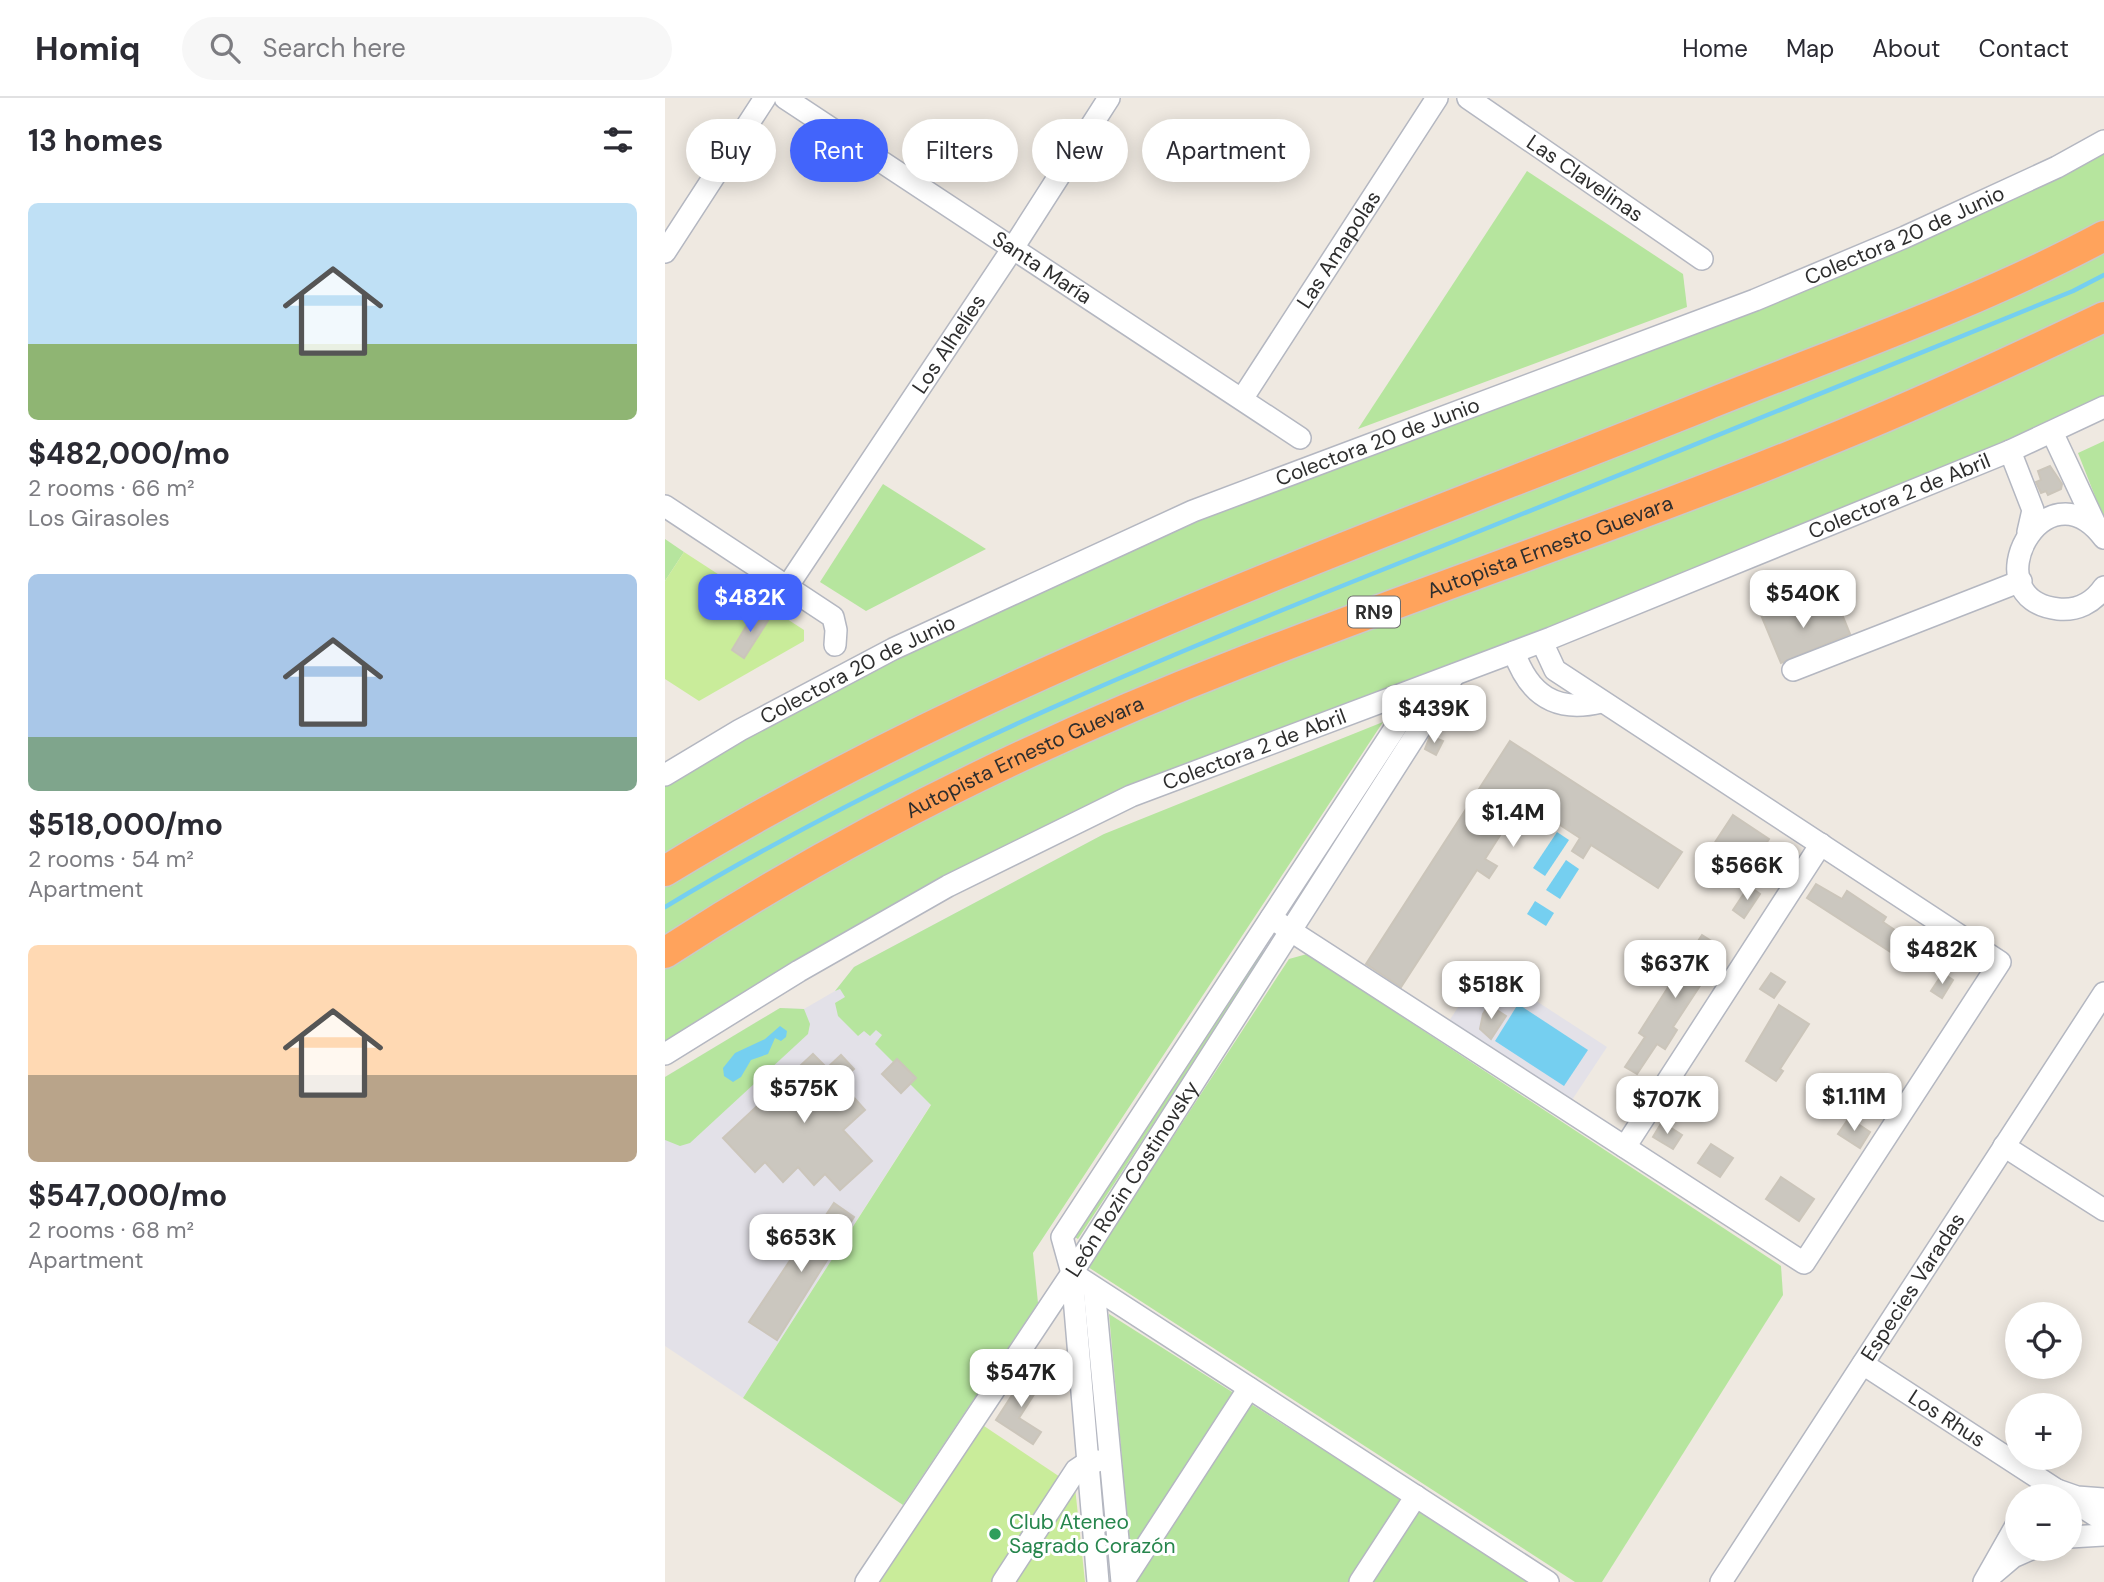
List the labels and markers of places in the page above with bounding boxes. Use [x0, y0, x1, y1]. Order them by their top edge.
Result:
pin: $540K [1754, 570, 1852, 630]
pin: $482K [701, 574, 799, 634]
pin: $439K [1385, 686, 1483, 745]
pin: $1.4M [1464, 790, 1562, 849]
pin: $566K [1698, 842, 1796, 902]
pin: $482K [1893, 926, 1991, 986]
pin: $637K [1626, 940, 1724, 1000]
pin: $518K [1442, 962, 1540, 1021]
pin: $575K [755, 1066, 853, 1125]
pin: $1.11M [1797, 1074, 1911, 1133]
pin: $707K [1618, 1076, 1716, 1136]
pin: $653K [752, 1214, 850, 1274]
pin: $547K [972, 1350, 1070, 1409]
place label: Club Ateneo Sagrado Corazón [1009, 1508, 1176, 1560]
marker: Club Ateneo Sagrado Corazón [987, 1526, 1003, 1542]

